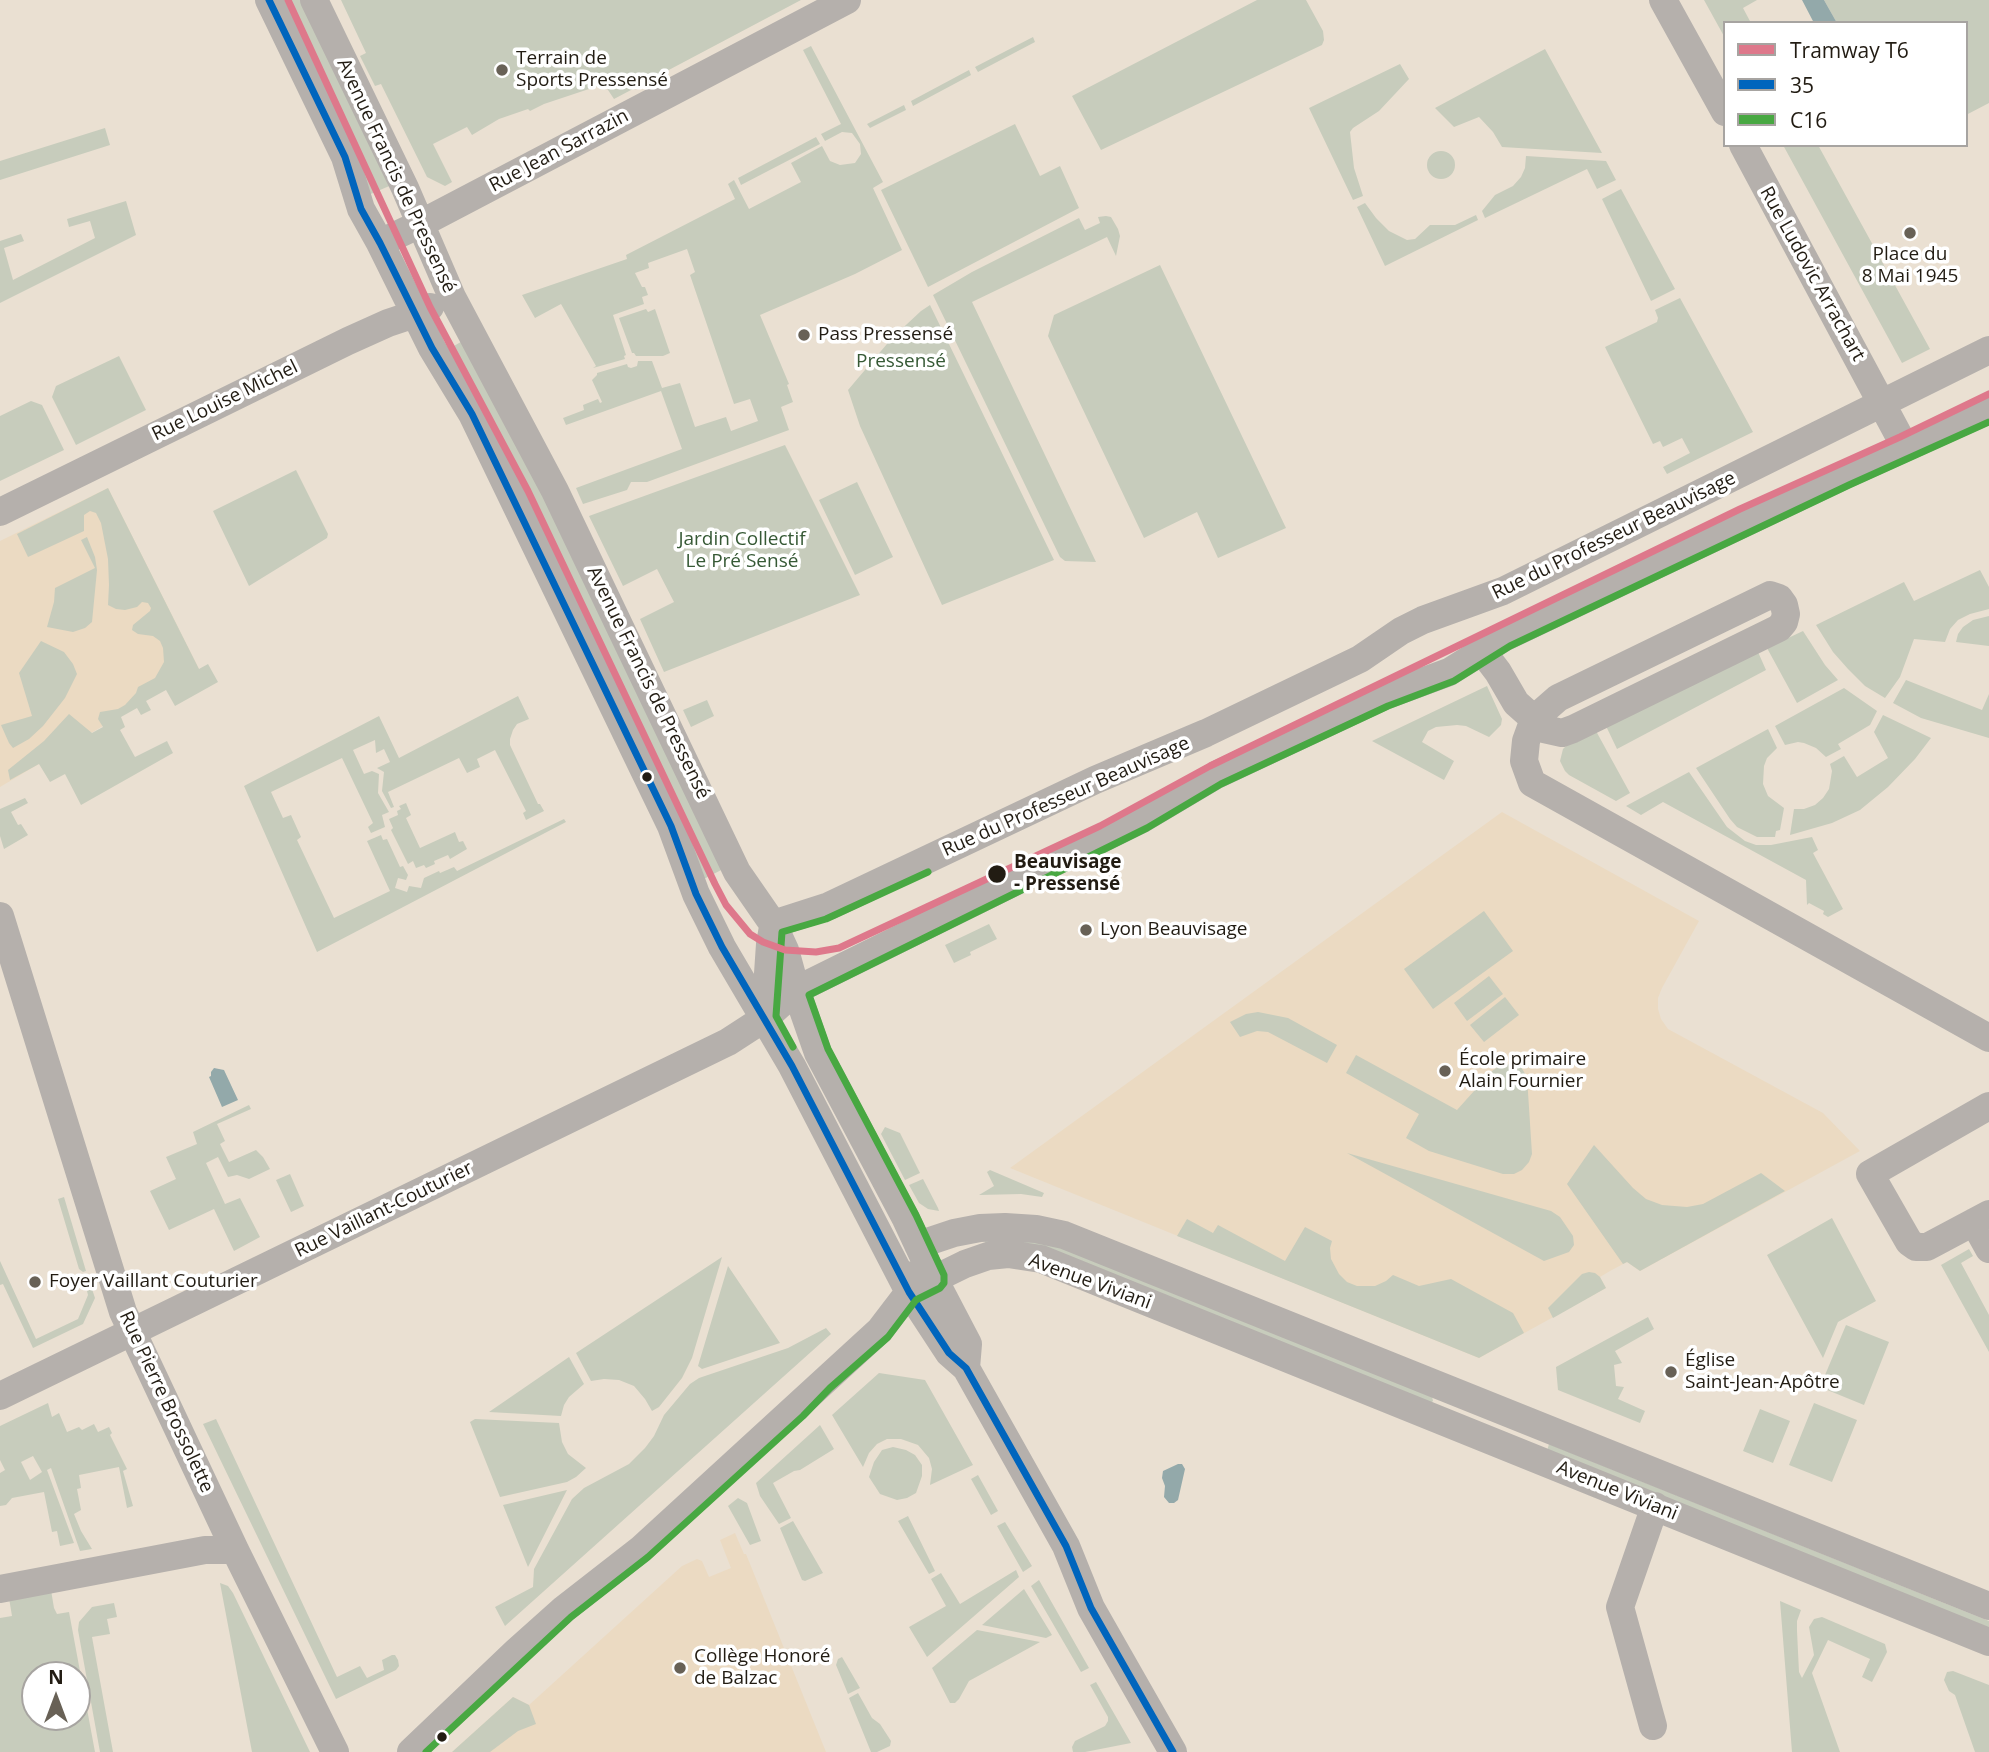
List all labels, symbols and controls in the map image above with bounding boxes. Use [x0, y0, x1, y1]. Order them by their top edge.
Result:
legend [1723, 21, 1968, 147]
text: Tramway T6 [1790, 36, 1909, 64]
place label: Terrain de Sports Pressensé [516, 48, 668, 92]
street label: Avenue Francis de Pressensé [332, 55, 460, 297]
marker: Terrain de Sports Pressensé [494, 62, 510, 78]
text: 35 [1790, 71, 1814, 99]
street label: Rue Jean Sarrazin [486, 105, 632, 197]
text: C16 [1790, 106, 1827, 134]
street label: Rue Ludovic Arrachart [1755, 183, 1869, 365]
marker: Place du 8 Mai 1945 [1902, 225, 1918, 241]
place label: Place du 8 Mai 1945 [1862, 244, 1958, 288]
place label: Pass Pressensé [818, 324, 953, 346]
marker: Pass Pressensé [796, 327, 812, 343]
park label: Pressensé [856, 351, 946, 373]
street label: Rue Louise Michel [148, 356, 302, 446]
street label: Rue du Professeur Beauvisage [1489, 467, 1739, 605]
park label: Jardin Collectif Le Pré Sensé [678, 529, 806, 573]
street label: Avenue Francis de Pressensé [582, 563, 714, 803]
street label: Rue du Professeur Beauvisage [939, 732, 1193, 862]
unlabelled marker [640, 770, 654, 784]
place label: Beauvisage - Pressensé [1014, 852, 1121, 896]
marker: Beauvisage - Pressensé [986, 863, 1008, 885]
place label: Lyon Beauvisage [1100, 919, 1247, 941]
marker: Lyon Beauvisage [1078, 922, 1094, 938]
place label: École primaire Alain Fournier [1459, 1049, 1586, 1093]
marker: École primaire Alain Fournier [1437, 1063, 1453, 1079]
street label: Rue Vaillant-Couturier [291, 1157, 477, 1263]
street label: Avenue Viviani [1026, 1249, 1154, 1315]
place label: Foyer Vaillant Couturier [49, 1271, 258, 1293]
marker: Foyer Vaillant Couturier [27, 1274, 43, 1290]
street label: Rue Pierre Brossolette [114, 1308, 218, 1496]
place label: Église Saint-Jean-Apôtre [1685, 1350, 1840, 1394]
marker: Église Saint-Jean-Apôtre [1663, 1364, 1679, 1380]
street label: Avenue Viviani [1553, 1456, 1681, 1526]
place label: Collège Honoré de Balzac [694, 1646, 831, 1690]
marker: Collège Honoré de Balzac [672, 1660, 688, 1676]
north arrow [21, 1661, 91, 1731]
text: N [48, 1664, 64, 1690]
unlabelled marker [435, 1730, 449, 1744]

